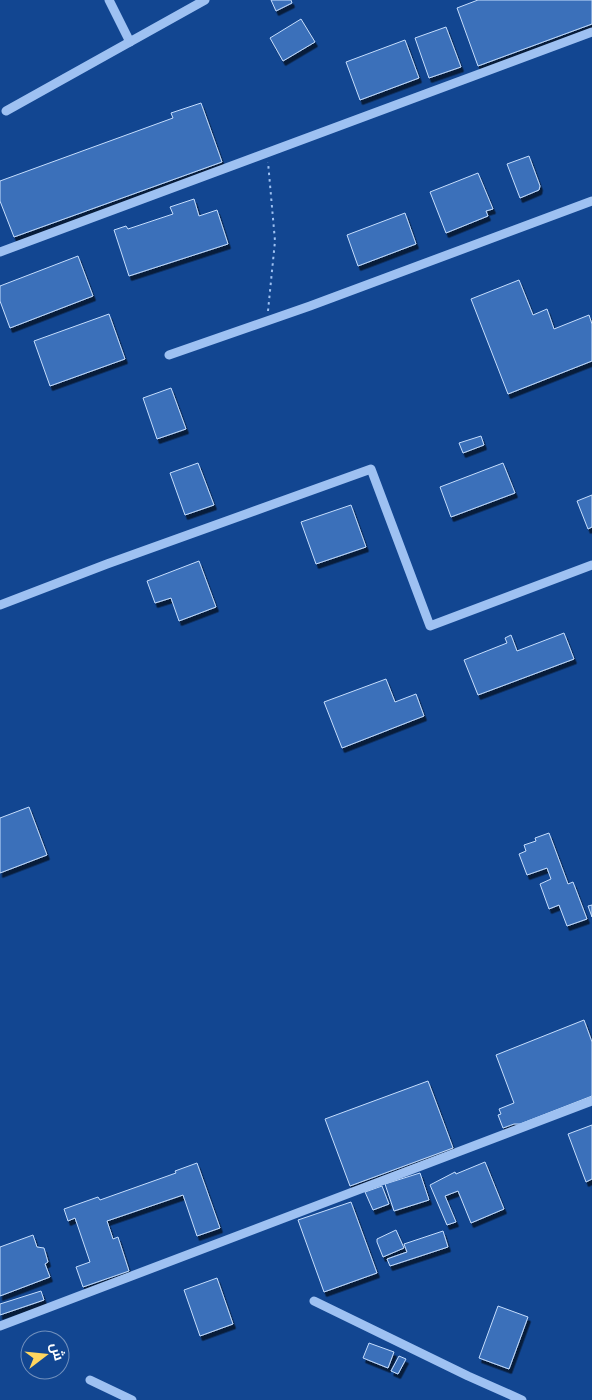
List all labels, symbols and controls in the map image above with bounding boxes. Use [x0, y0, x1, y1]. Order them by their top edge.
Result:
north arrow [20, 1330, 70, 1380]
text: ش [46, 1341, 68, 1363]

